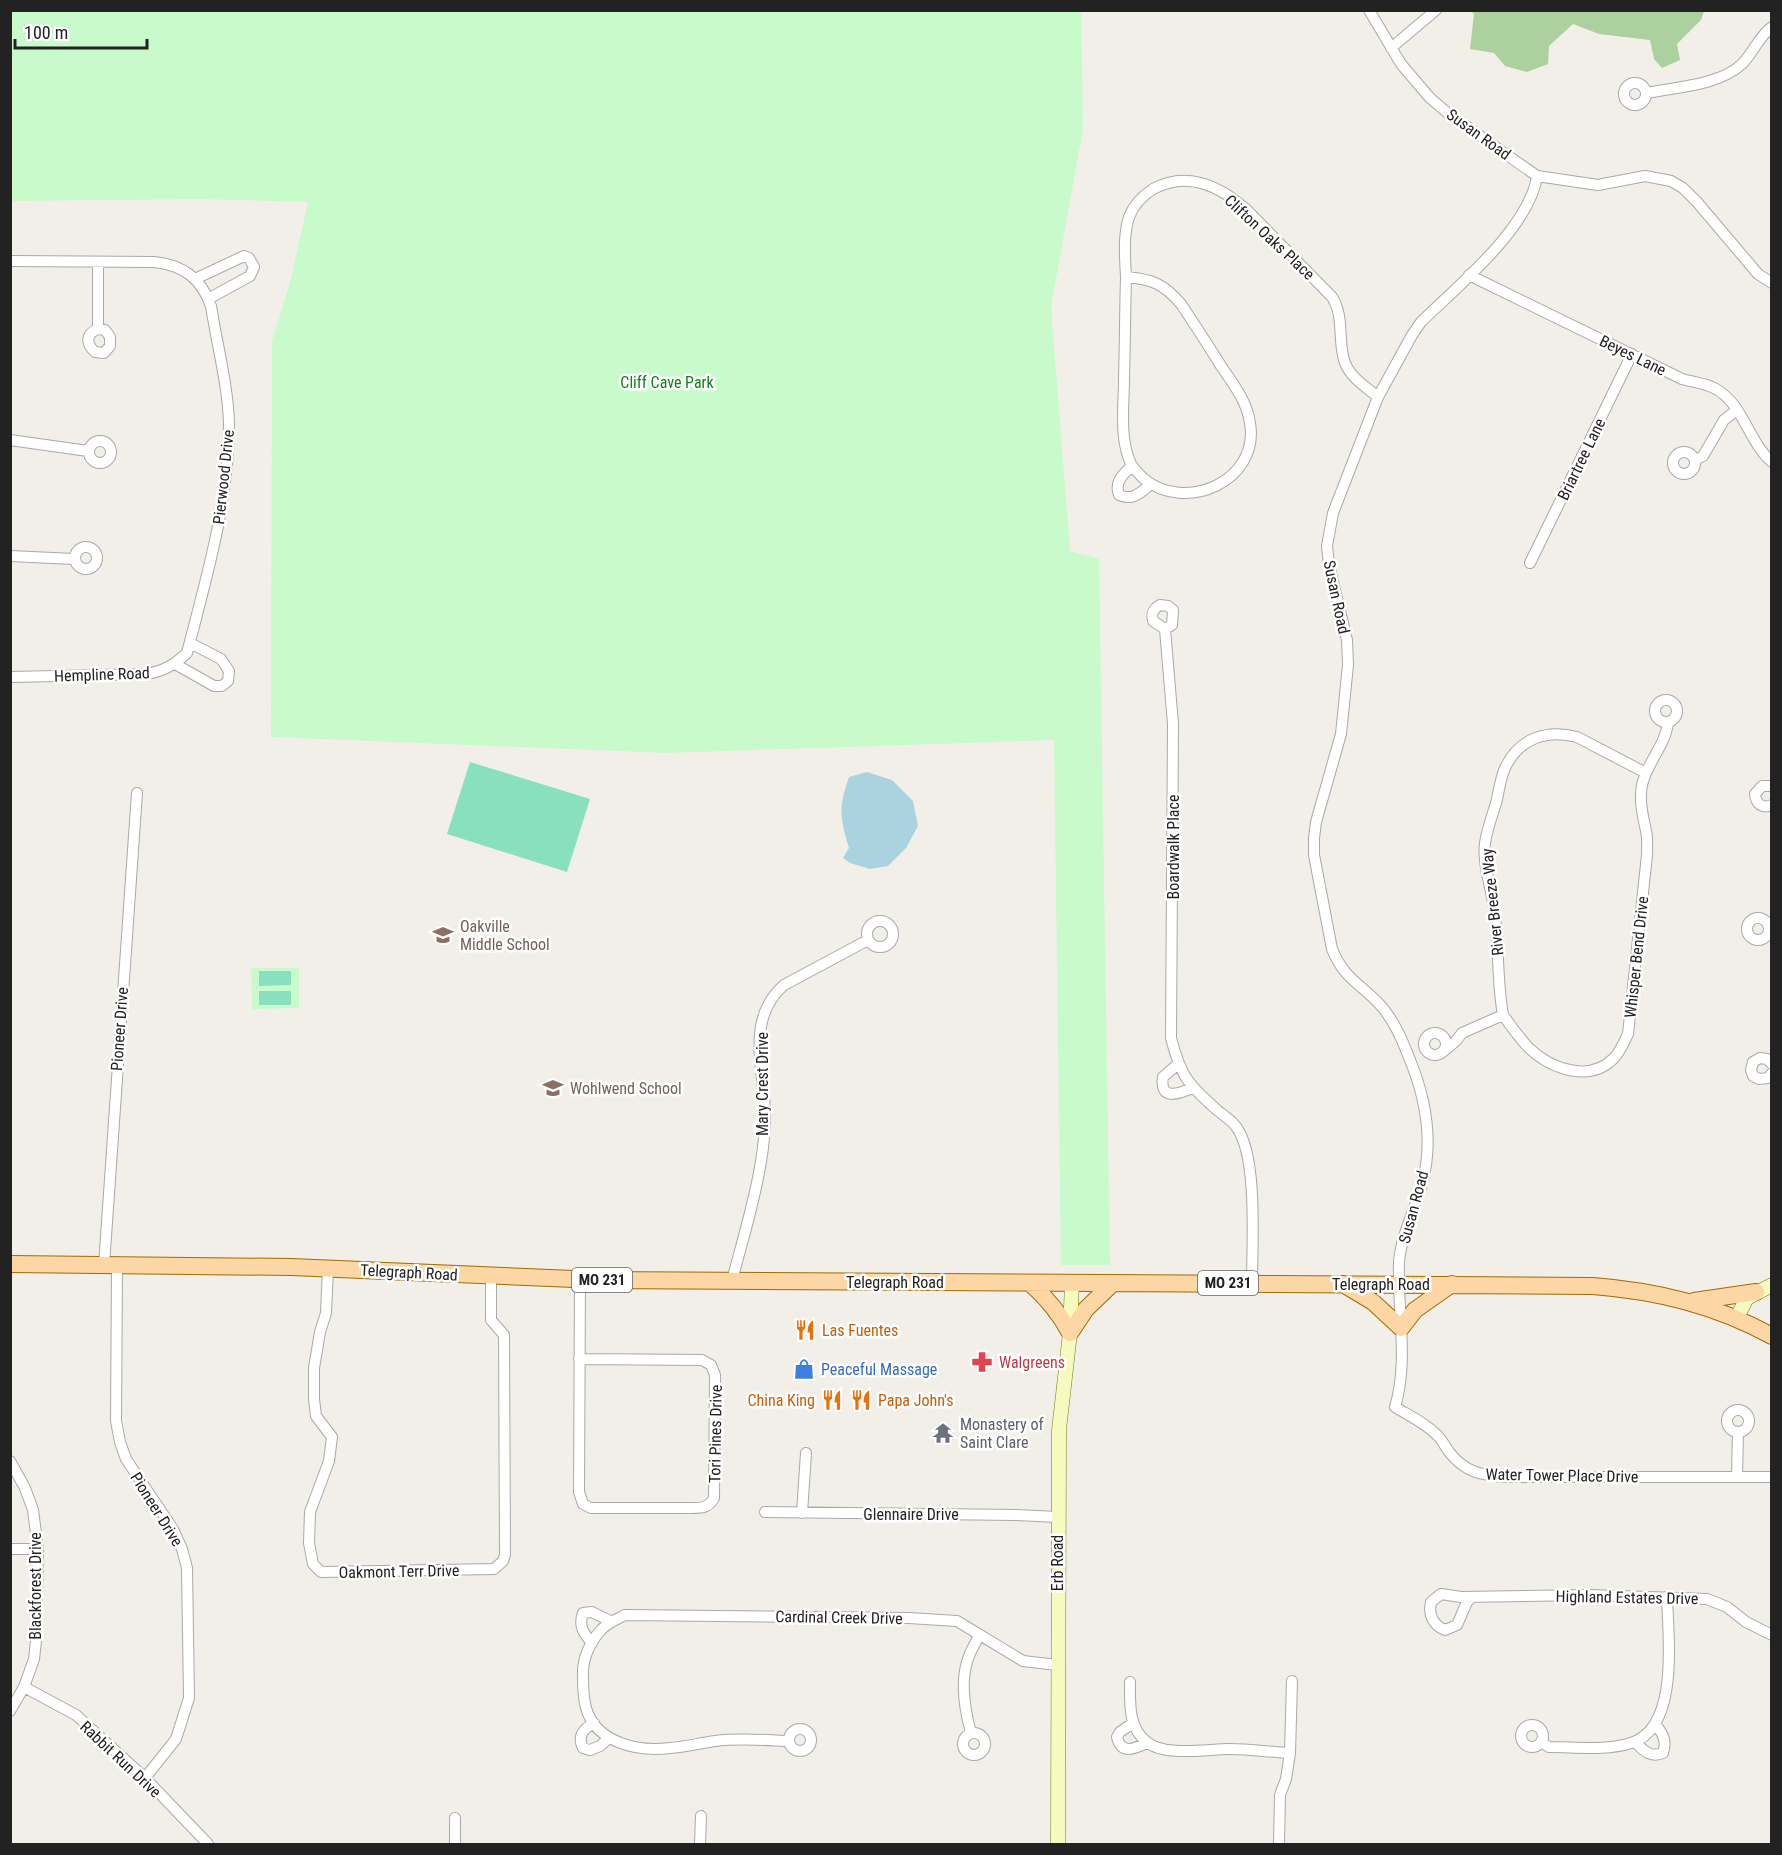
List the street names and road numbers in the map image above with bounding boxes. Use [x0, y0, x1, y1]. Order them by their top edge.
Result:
street label: Susan Road [1443, 105, 1514, 164]
street label: Clifton Oaks Place [1221, 191, 1319, 284]
street label: Beyes Lane [1596, 331, 1669, 380]
street label: Briartree Lane [1553, 415, 1609, 503]
street label: Pierwood Drive [209, 429, 238, 525]
street label: Susan Road [1319, 559, 1354, 636]
street label: Hempline Road [54, 663, 150, 686]
street label: Boardwalk Place [1164, 795, 1183, 899]
street label: River Breeze Way [1477, 847, 1508, 956]
street label: Whisper Bend Drive [1621, 895, 1652, 1019]
street label: Pioneer Drive [107, 987, 132, 1071]
street label: Mary Crest Drive [753, 1032, 772, 1136]
street label: Susan Road [1395, 1169, 1432, 1246]
street label: Telegraph Road [360, 1260, 458, 1285]
road number: MO 231 [572, 1268, 632, 1292]
road number: MO 231 [1198, 1271, 1258, 1295]
street label: Telegraph Road [846, 1273, 944, 1292]
street label: Telegraph Road [1332, 1275, 1430, 1294]
street label: Tori Pines Drive [705, 1385, 726, 1483]
street label: Water Tower Place Drive [1485, 1465, 1639, 1486]
street label: Pioneer Drive [126, 1469, 187, 1550]
street label: Glennaire Drive [863, 1505, 959, 1524]
street label: Blackforest Drive [26, 1532, 45, 1640]
street label: Erb Road [1048, 1535, 1067, 1591]
street label: Oakmont Terr Drive [338, 1561, 460, 1582]
street label: Highland Estates Drive [1555, 1587, 1698, 1608]
street label: Cardinal Creek Drive [775, 1607, 903, 1628]
street label: Rabbit Run Drive [76, 1717, 165, 1802]

